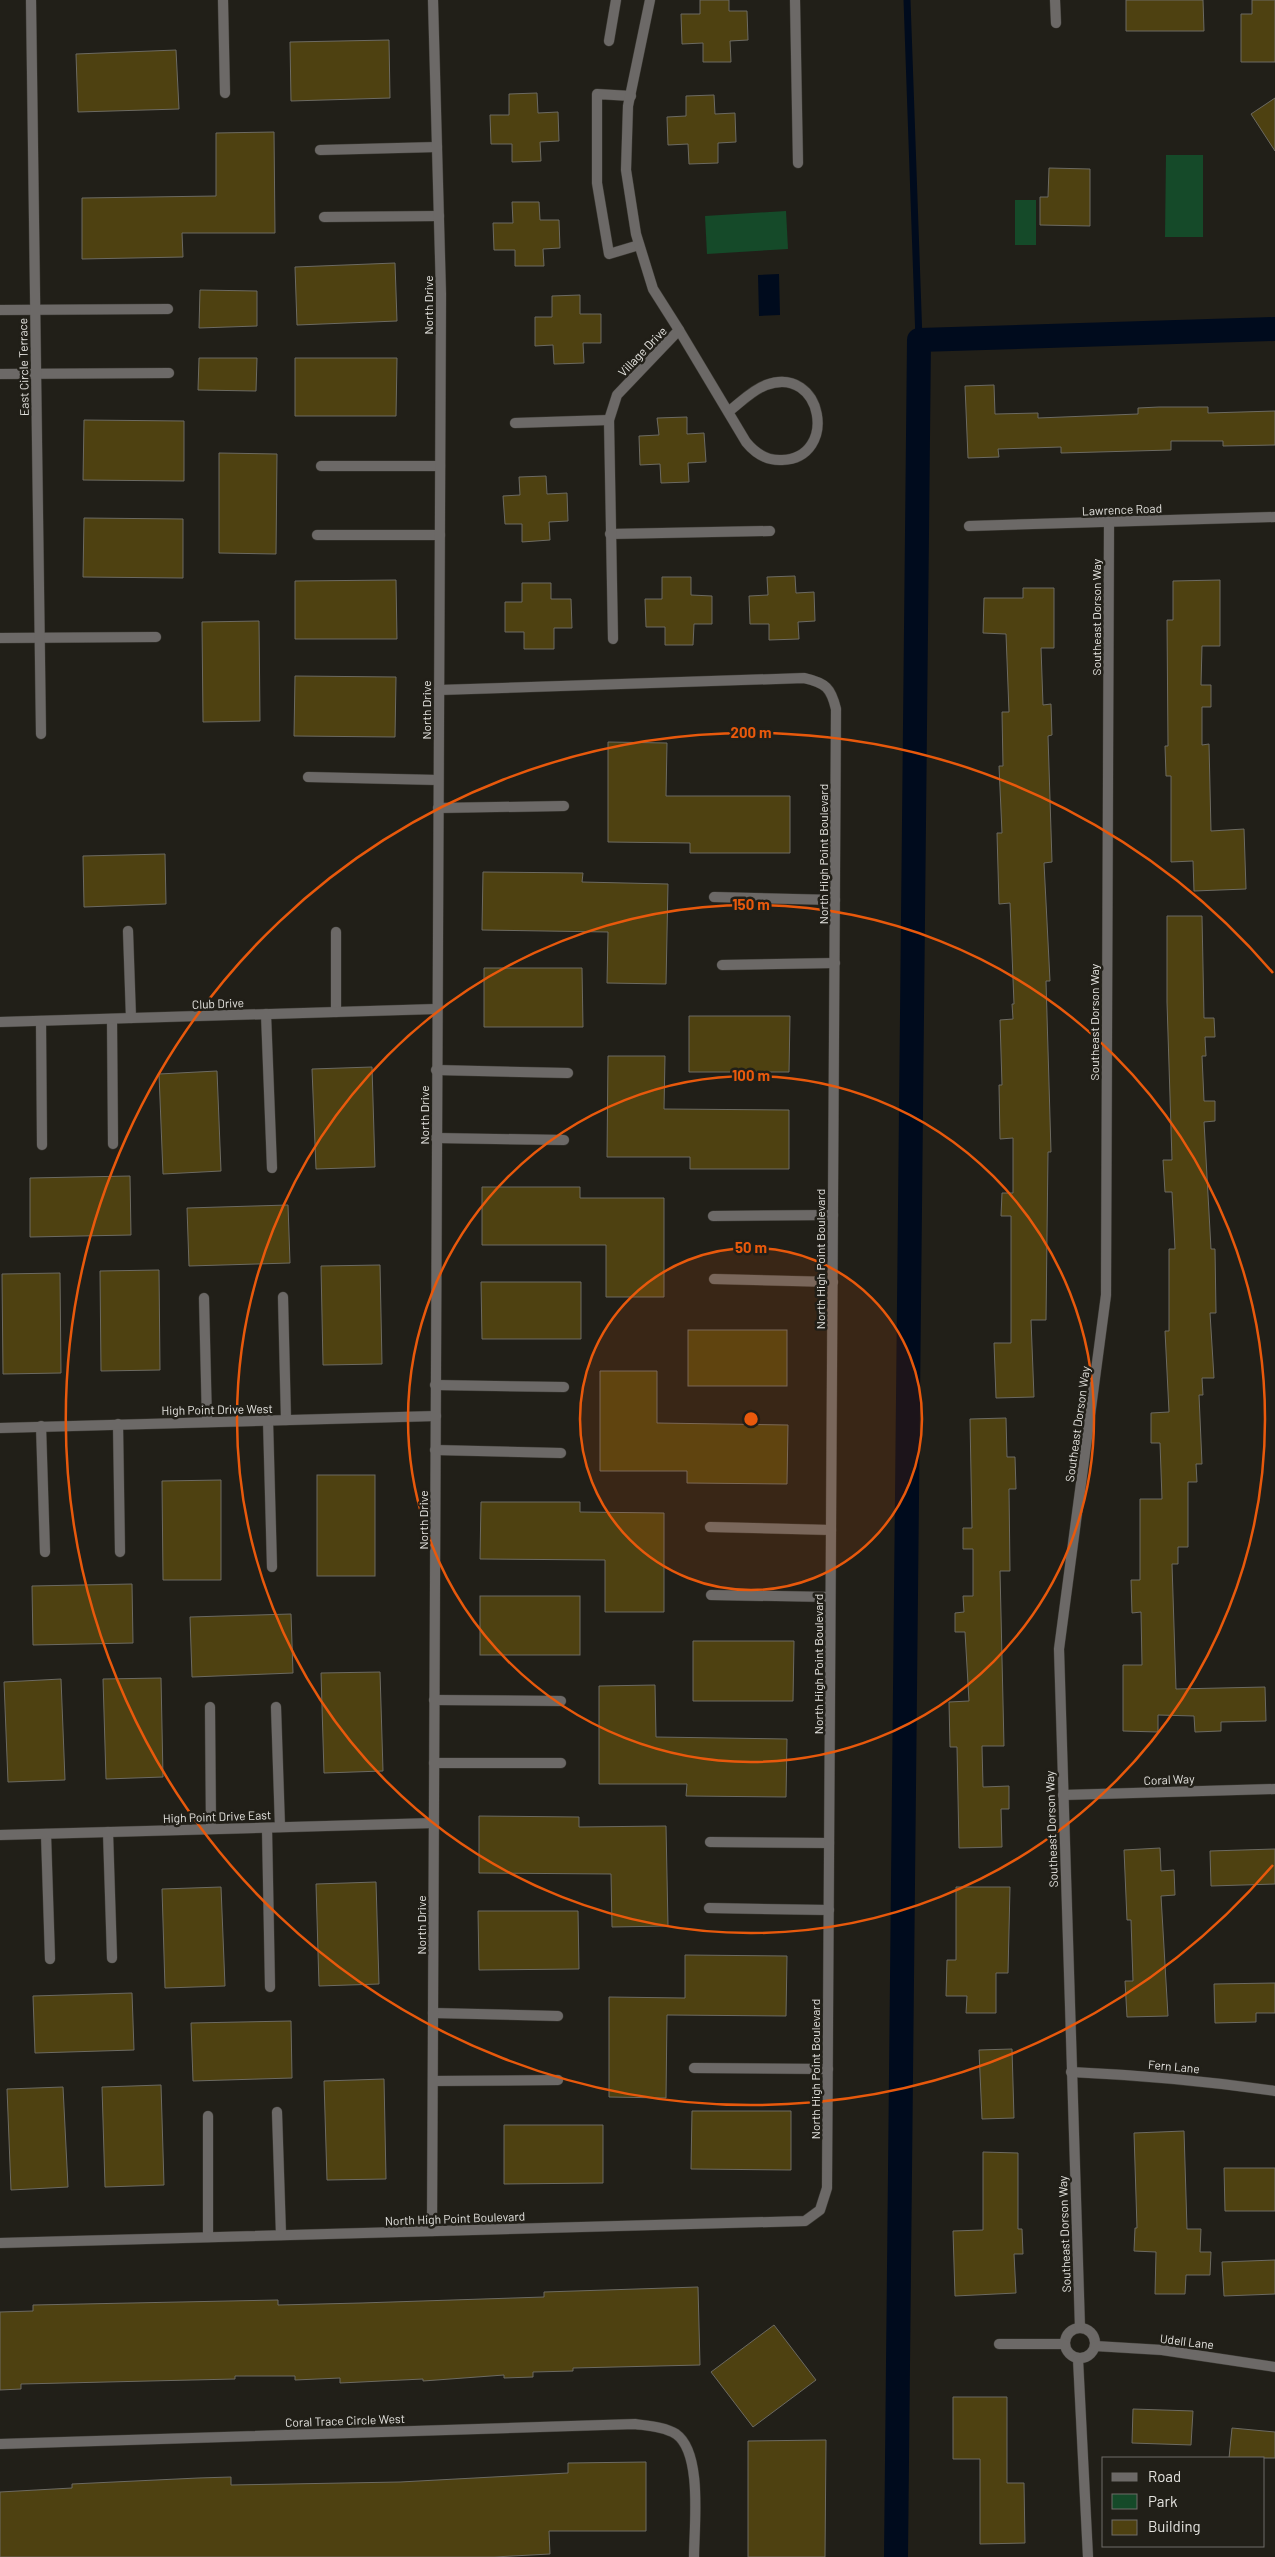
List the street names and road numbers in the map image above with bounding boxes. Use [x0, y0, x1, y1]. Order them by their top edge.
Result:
street label: North Drive [421, 275, 435, 335]
street label: East Circle Terrace [15, 318, 31, 416]
street label: Village Drive [615, 323, 669, 379]
street label: Lawrence Road [1082, 501, 1162, 517]
street label: Southeast Dorson Way [1089, 558, 1103, 675]
street label: North Drive [419, 680, 433, 740]
street label: North High Point Boulevard [816, 784, 830, 924]
street label: Southeast Dorson Way [1087, 963, 1101, 1080]
street label: Club Drive [192, 995, 244, 1011]
street label: North Drive [417, 1085, 431, 1145]
street label: North High Point Boulevard [813, 1189, 827, 1329]
street label: Southeast Dorson Way [1062, 1365, 1092, 1483]
street label: High Point Drive West [161, 1401, 273, 1417]
street label: North Drive [416, 1490, 430, 1550]
street label: North High Point Boulevard [811, 1594, 825, 1734]
street label: Southeast Dorson Way [1042, 1770, 1060, 1888]
street label: Coral Way [1143, 1771, 1195, 1787]
street label: High Point Drive East [162, 1807, 272, 1825]
street label: North Drive [414, 1895, 428, 1955]
street label: North High Point Boulevard [808, 1999, 822, 2139]
street label: Fern Lane [1148, 2057, 1200, 2075]
street label: Southeast Dorson Way [1055, 2175, 1073, 2293]
street label: North High Point Boulevard [385, 2209, 525, 2227]
street label: Udell Lane [1159, 2331, 1215, 2351]
street label: Coral Trace Circle West [285, 2411, 405, 2429]

